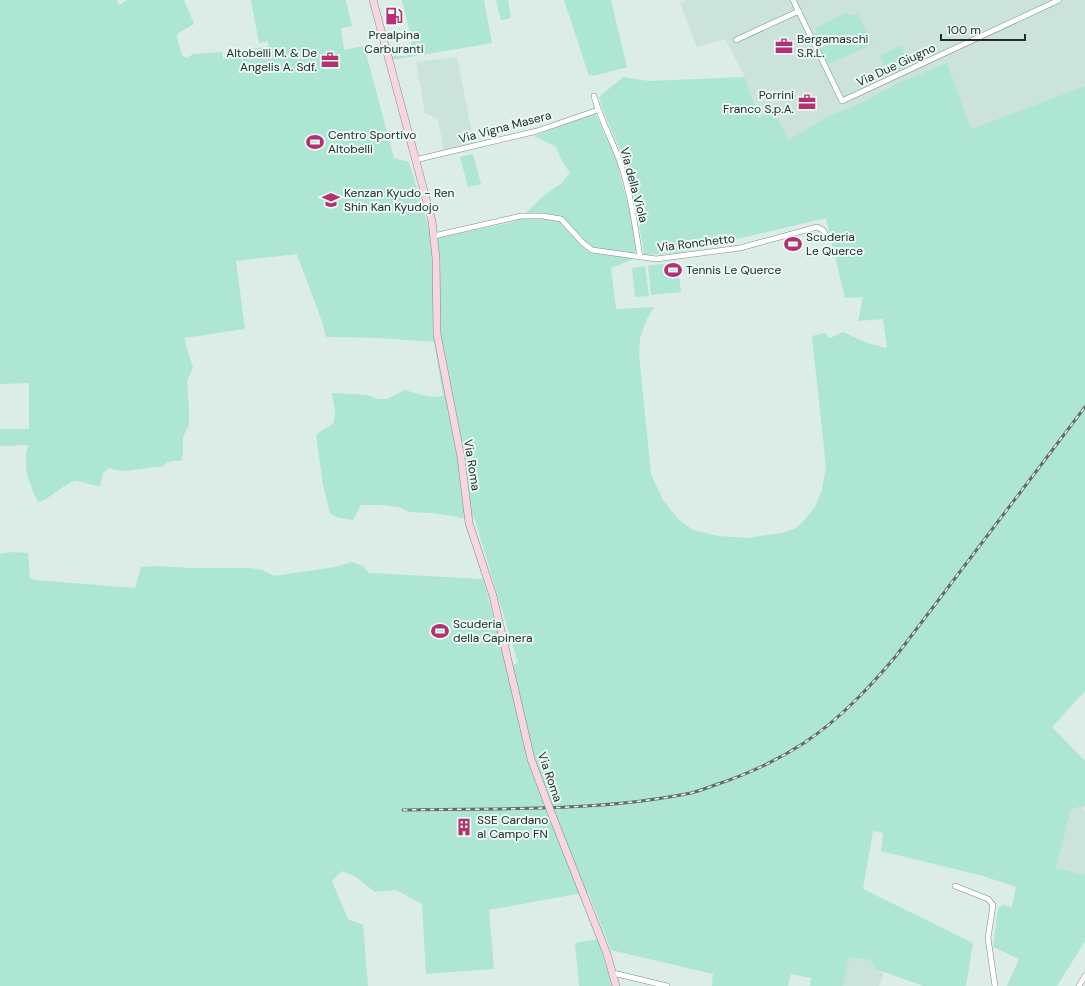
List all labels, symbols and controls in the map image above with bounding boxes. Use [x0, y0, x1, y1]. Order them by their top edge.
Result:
fuel station icon: Prealpina Carburanti [384, 6, 404, 26]
scale bar [941, 16, 1025, 42]
text: 100 m [947, 22, 981, 38]
place label: Prealpina Carburanti [364, 27, 424, 57]
place label: Bergamaschi S.R.L. [797, 31, 869, 61]
office icon: Bergamaschi S.R.L. [774, 36, 794, 56]
street label: Via Due Giugno [854, 40, 938, 90]
place label: Altobelli M. & De Angelis A. Sdf. [226, 45, 317, 75]
office icon: Altobelli M. & De Angelis A. Sdf. [320, 50, 340, 70]
place label: Porrini Franco S.p.A. [723, 87, 794, 117]
office icon: Porrini Franco S.p.A. [797, 92, 817, 112]
street label: Via Vigna Masera [457, 107, 553, 147]
place label: Centro Sportivo Altobelli [328, 127, 416, 157]
sports icon: Centro Sportivo Altobelli [305, 132, 325, 152]
street label: Via della Viola [616, 146, 652, 224]
place label: Kenzan Kyudo - Ren Shin Kan Kyudojo [344, 185, 454, 215]
school or university icon: Kenzan Kyudo - Ren Shin Kan Kyudojo [321, 190, 341, 210]
place label: Scuderia Le Querce [806, 229, 863, 259]
street label: Via Ronchetto [656, 230, 736, 256]
sports icon: Scuderia Le Querce [783, 234, 803, 254]
sports icon: Tennis Le Querce [663, 260, 683, 280]
place label: Tennis Le Querce [686, 262, 781, 278]
street label: Via Roma [460, 438, 484, 492]
place label: Scuderia della Capinera [453, 616, 533, 646]
sports icon: Scuderia della Capinera [430, 621, 450, 641]
street label: Via Roma [534, 750, 566, 804]
place label: SSE Cardano al Campo FN [477, 812, 548, 842]
building icon: SSE Cardano al Campo FN [454, 817, 474, 837]

